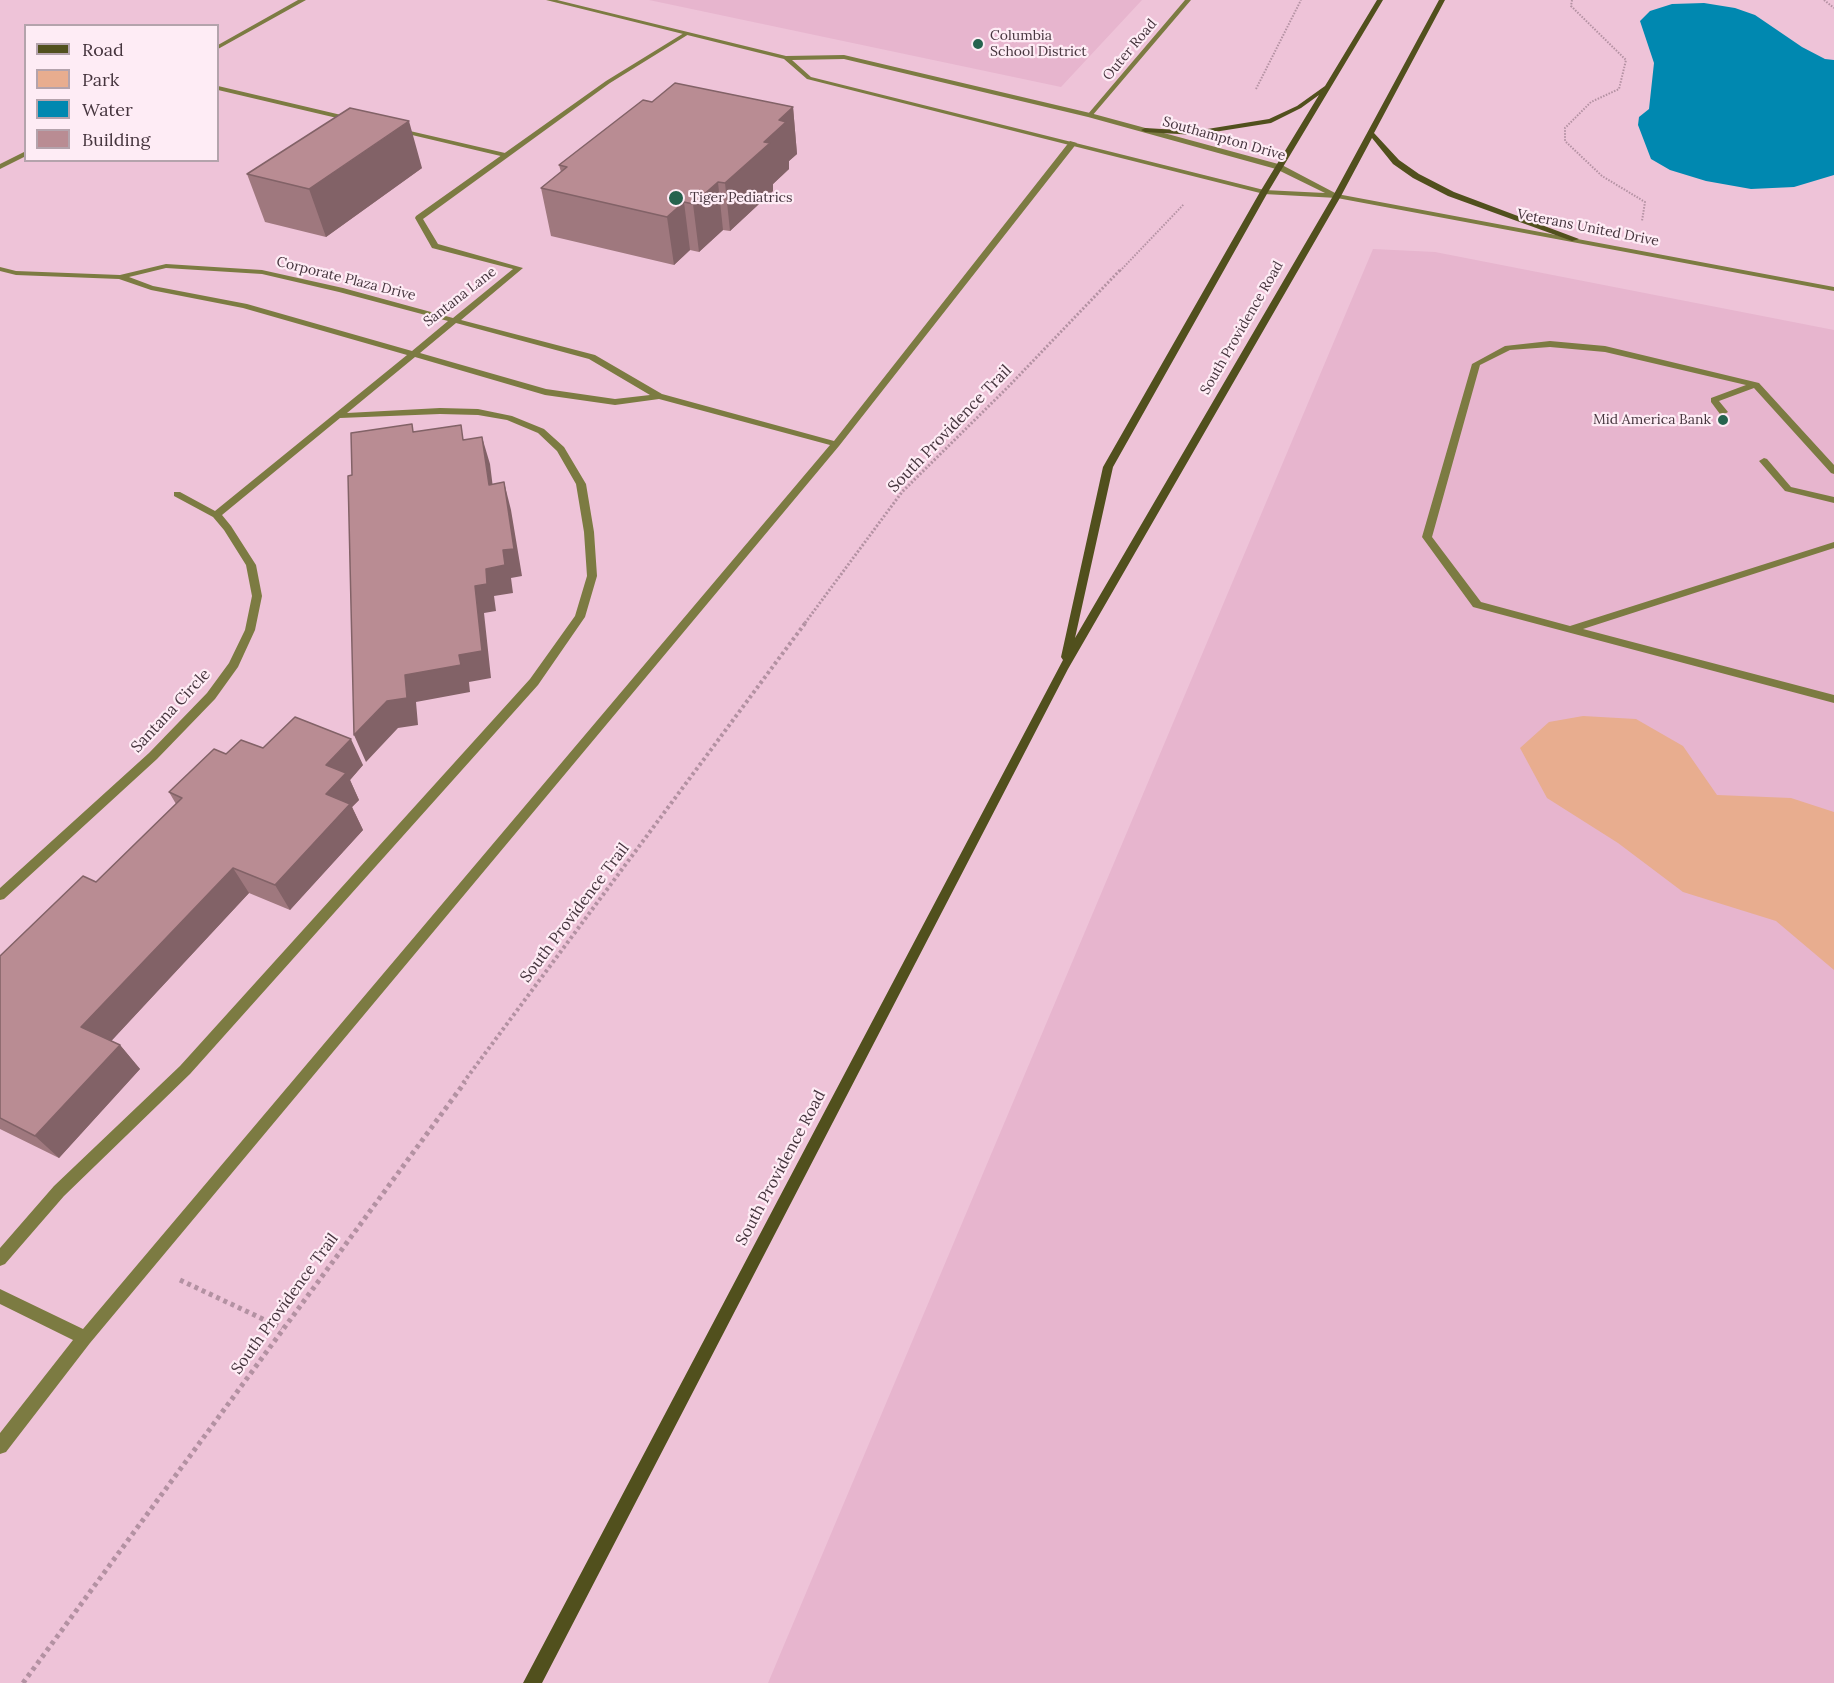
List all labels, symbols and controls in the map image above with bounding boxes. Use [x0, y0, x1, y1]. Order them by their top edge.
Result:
street label: Outer Road [1100, 16, 1160, 84]
legend [24, 24, 219, 162]
place label: Columbia School District [990, 28, 1087, 60]
marker: Columbia School District [971, 37, 985, 51]
text: Road [82, 38, 124, 61]
text: Park [82, 68, 119, 91]
text: Water [82, 98, 133, 121]
street label: Southampton Drive [1161, 113, 1287, 165]
text: Building [82, 128, 150, 151]
marker: Tiger Pediatrics [667, 189, 685, 207]
place label: Tiger Pediatrics [690, 190, 793, 206]
street label: Veterans United Drive [1516, 206, 1660, 250]
street label: Corporate Plaza Drive [275, 254, 417, 304]
street label: South Providence Road [1197, 258, 1287, 398]
street label: Santana Lane [420, 264, 500, 330]
street label: South Providence Trail [884, 361, 1016, 497]
place label: Mid America Bank [1593, 412, 1711, 428]
marker: Mid America Bank [1716, 413, 1730, 427]
street label: Santana Circle [127, 665, 215, 757]
street label: South Providence Trail [516, 840, 634, 986]
street label: South Providence Road [732, 1087, 830, 1249]
street label: South Providence Trail [227, 1230, 343, 1378]

